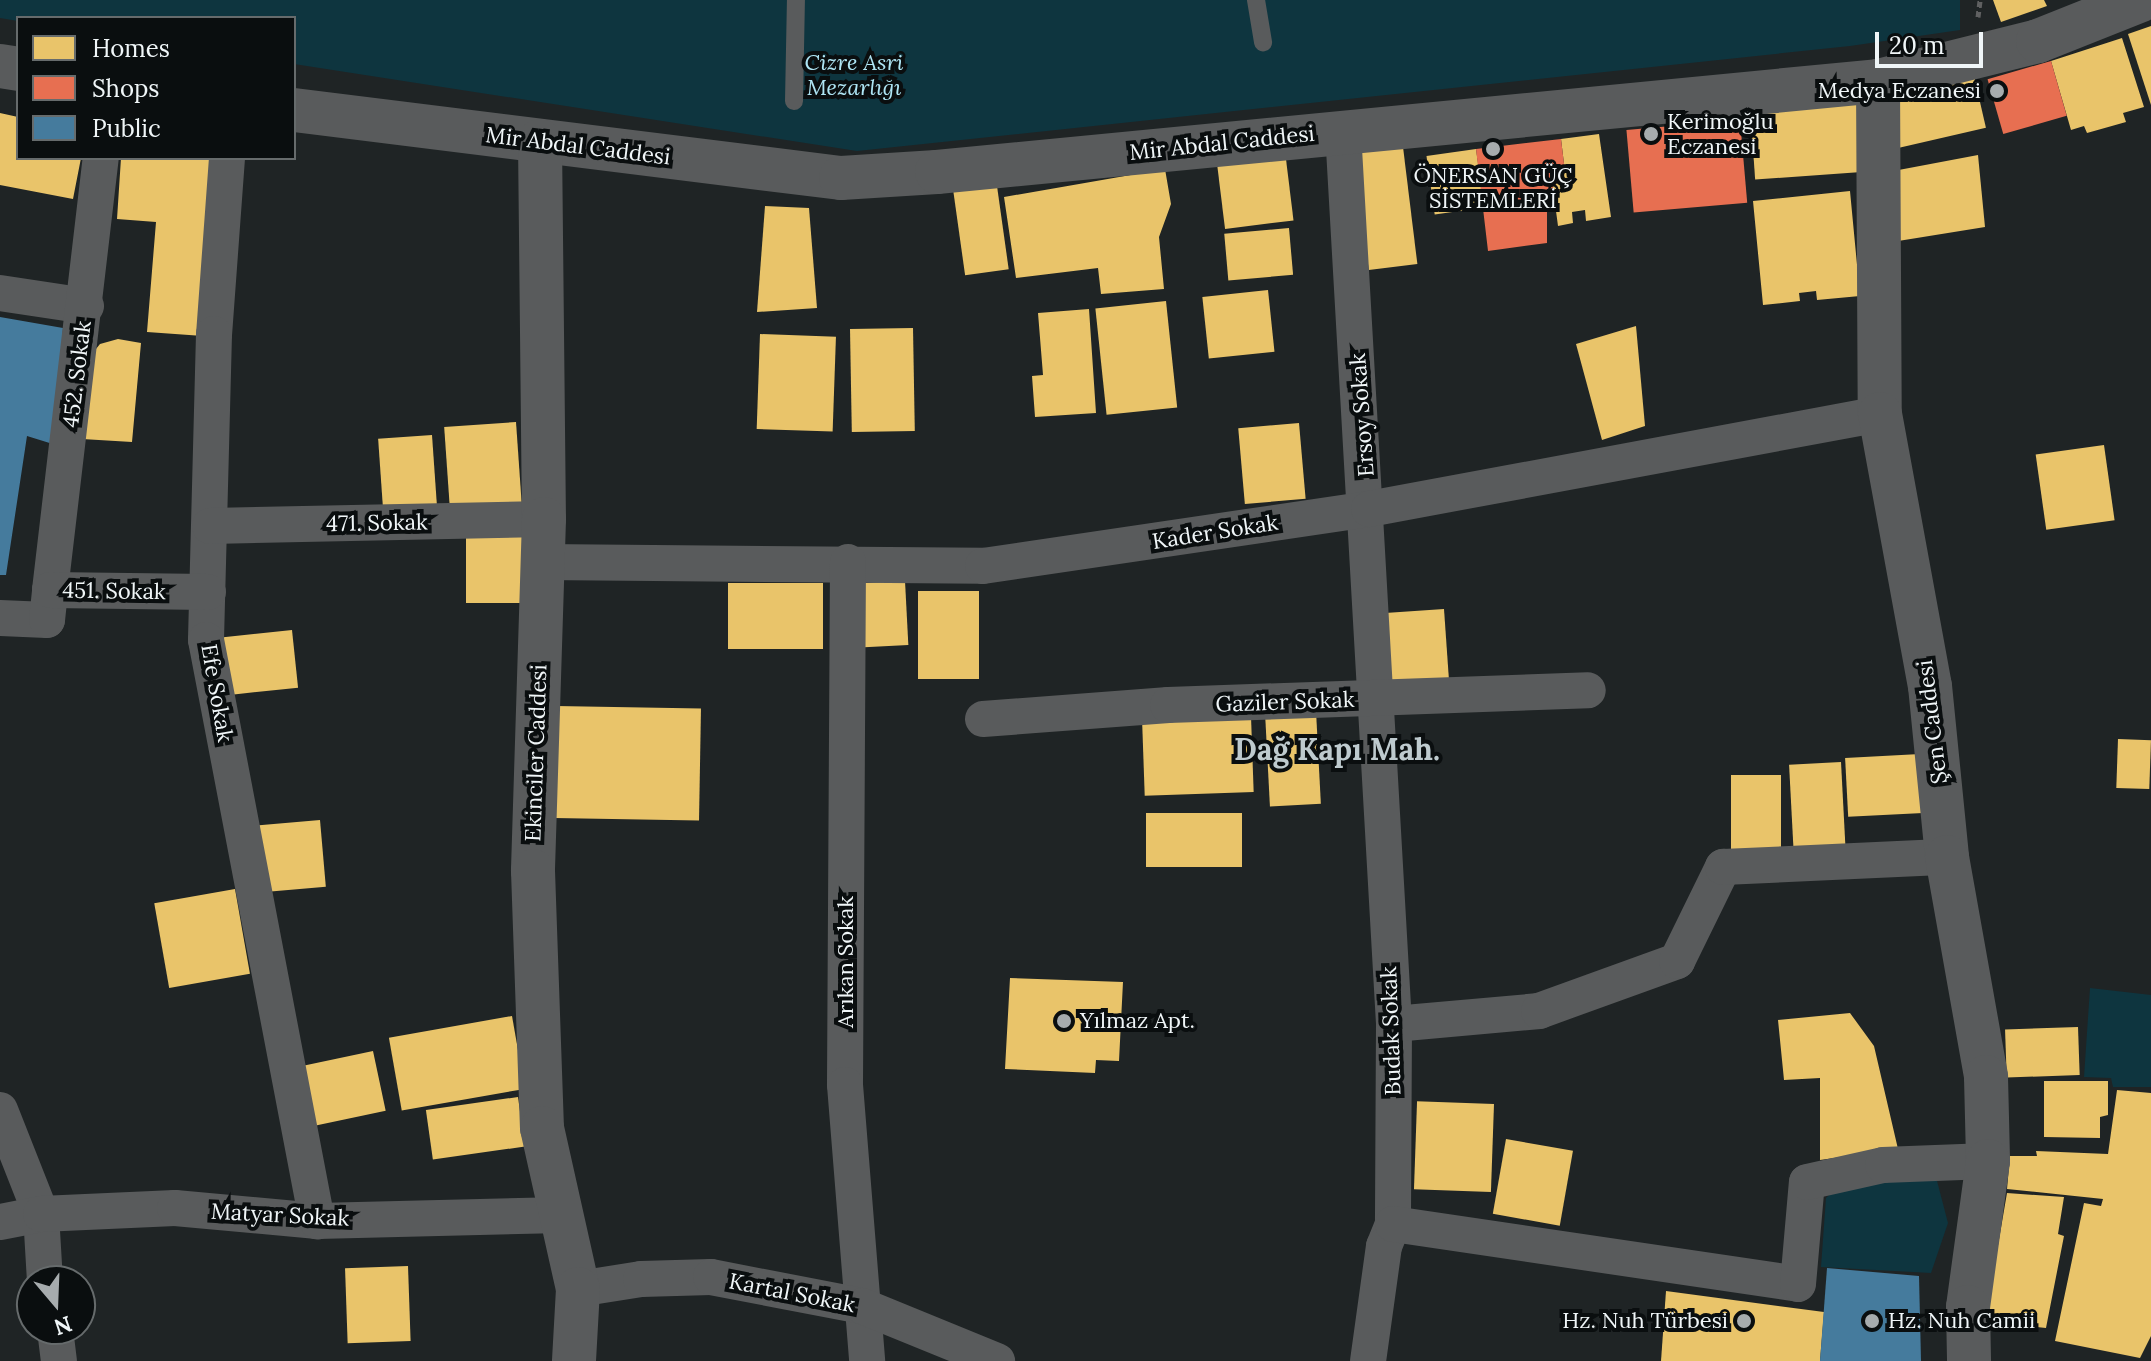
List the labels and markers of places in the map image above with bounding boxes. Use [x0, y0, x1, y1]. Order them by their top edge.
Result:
place label: Medya Eczanesi [1818, 78, 1981, 104]
marker: Medya Eczanesi [1988, 82, 2006, 100]
place label: Kerimoğlu Eczanesi [1667, 108, 1774, 160]
marker: Kerimoğlu Eczanesi [1642, 125, 1660, 143]
marker: ÖNERSAN GÜÇ SİSTEMLERİ [1484, 140, 1502, 158]
place label: ÖNERSAN GÜÇ SİSTEMLERİ [1414, 162, 1572, 214]
place label: Yılmaz Apt. [1080, 1008, 1195, 1034]
marker: Yılmaz Apt. [1055, 1012, 1073, 1030]
place label: Hz. Nuh Türbesi [1562, 1308, 1728, 1334]
place label: Hz. Nuh Camii [1888, 1308, 2035, 1334]
marker: Hz. Nuh Türbesi [1735, 1312, 1753, 1330]
marker: Hz. Nuh Camii [1863, 1312, 1881, 1330]

